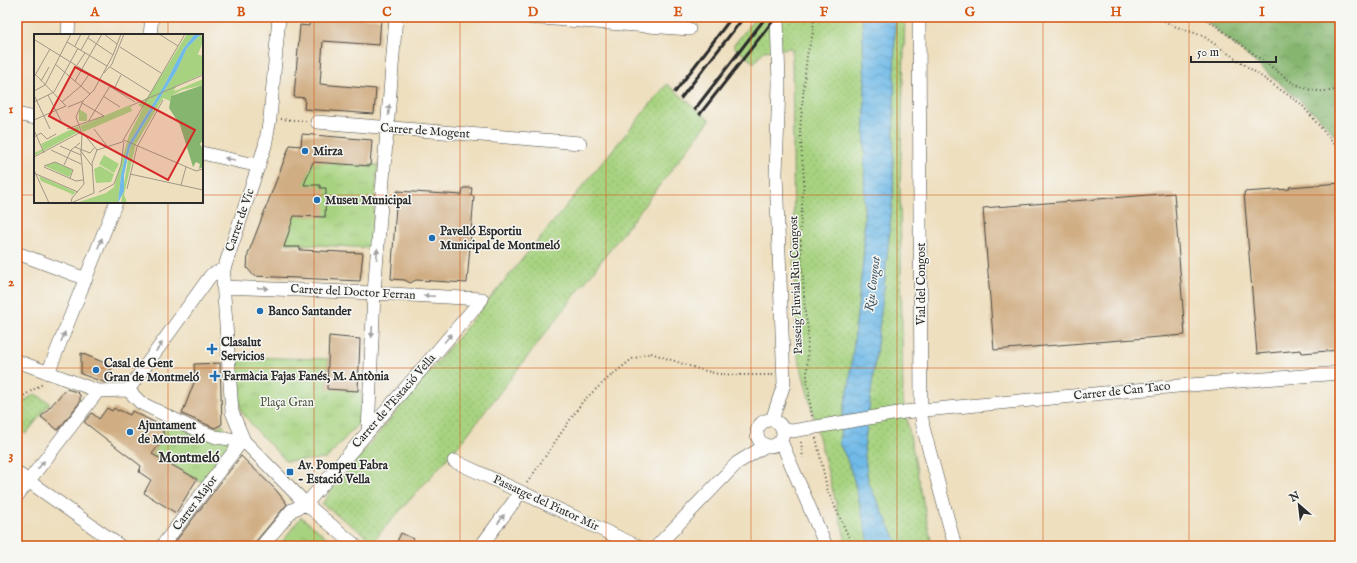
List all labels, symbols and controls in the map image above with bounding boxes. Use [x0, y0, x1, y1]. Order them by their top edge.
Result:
text: A [90, 4, 101, 21]
text: B [237, 4, 246, 21]
text: C [382, 4, 392, 21]
text: D [528, 4, 539, 21]
text: E [673, 4, 683, 21]
text: F [820, 4, 829, 21]
text: G [965, 4, 976, 21]
text: H [1110, 4, 1122, 21]
text: I [1259, 4, 1265, 21]
inset map [34, 34, 203, 203]
scale bar [1191, 38, 1276, 64]
text: 50 m [1197, 45, 1219, 60]
text: 1 [9, 101, 14, 118]
one-way arrow [385, 104, 392, 116]
street label: Carrer de Mogent [380, 120, 470, 142]
place label: Mirza [313, 144, 343, 159]
marker: Mirza [300, 146, 310, 156]
one-way arrow [224, 156, 237, 162]
street label: Carrer de Vic [222, 186, 258, 254]
place label: Museu Municipal [325, 193, 412, 209]
marker: Museu Municipal [312, 195, 322, 205]
street label: Passeig Fluvial Riu Congost [786, 215, 806, 355]
place label: Pavelló Esportiu Municipal de Montmeló [440, 224, 560, 254]
marker: Pavelló Esportiu Municipal de Montmeló [427, 233, 437, 243]
one-way arrow [98, 236, 104, 248]
street label: Vial del Congost [914, 243, 929, 326]
one-way arrow [374, 248, 381, 260]
water label: Riu Congost [861, 254, 886, 313]
text: 2 [8, 274, 14, 291]
street label: Carrer del Doctor Ferran [290, 281, 416, 303]
one-way arrow [257, 285, 269, 292]
one-way arrow [423, 292, 435, 299]
place label: Banco Santander [268, 304, 352, 319]
marker: Banco Santander [255, 306, 265, 316]
one-way arrow [369, 326, 376, 338]
one-way arrow [60, 330, 66, 342]
one-way arrow [443, 334, 452, 343]
place label: Clasalut Servicios [221, 335, 265, 364]
one-way arrow [155, 342, 163, 353]
marker: Clasalut Servicios [206, 343, 218, 355]
street label: Carrer de l'Estació Vella [349, 350, 440, 451]
place label: Casal de Gent Gran de Montmeló [104, 356, 200, 385]
marker: Casal de Gent Gran de Montmeló [91, 365, 101, 375]
place label: Farmàcia Fajas Fanés, M. Antònia [223, 369, 390, 385]
marker: Farmàcia Fajas Fanés, M. Antònia [210, 371, 220, 381]
street label: Carrer de Can Taco [1073, 378, 1172, 404]
park label: Plaça Gran [260, 395, 315, 410]
place label: Ajuntament de Montmeló [137, 418, 206, 447]
marker: Ajuntament de Montmeló [125, 427, 135, 437]
text: 3 [9, 447, 14, 464]
district label: Montmeló [158, 449, 220, 467]
place label: Av. Pompeu Fabra - Estació Vella [297, 458, 389, 487]
one-way arrow [36, 460, 45, 471]
marker: Av. Pompeu Fabra - Estació Vella [285, 467, 295, 477]
street label: Carrer Major [169, 472, 221, 534]
street label: Passatge del Pintor Mir [491, 472, 602, 534]
north arrow [1279, 485, 1319, 525]
text: N [1286, 488, 1303, 506]
one-way arrow [497, 513, 505, 524]

